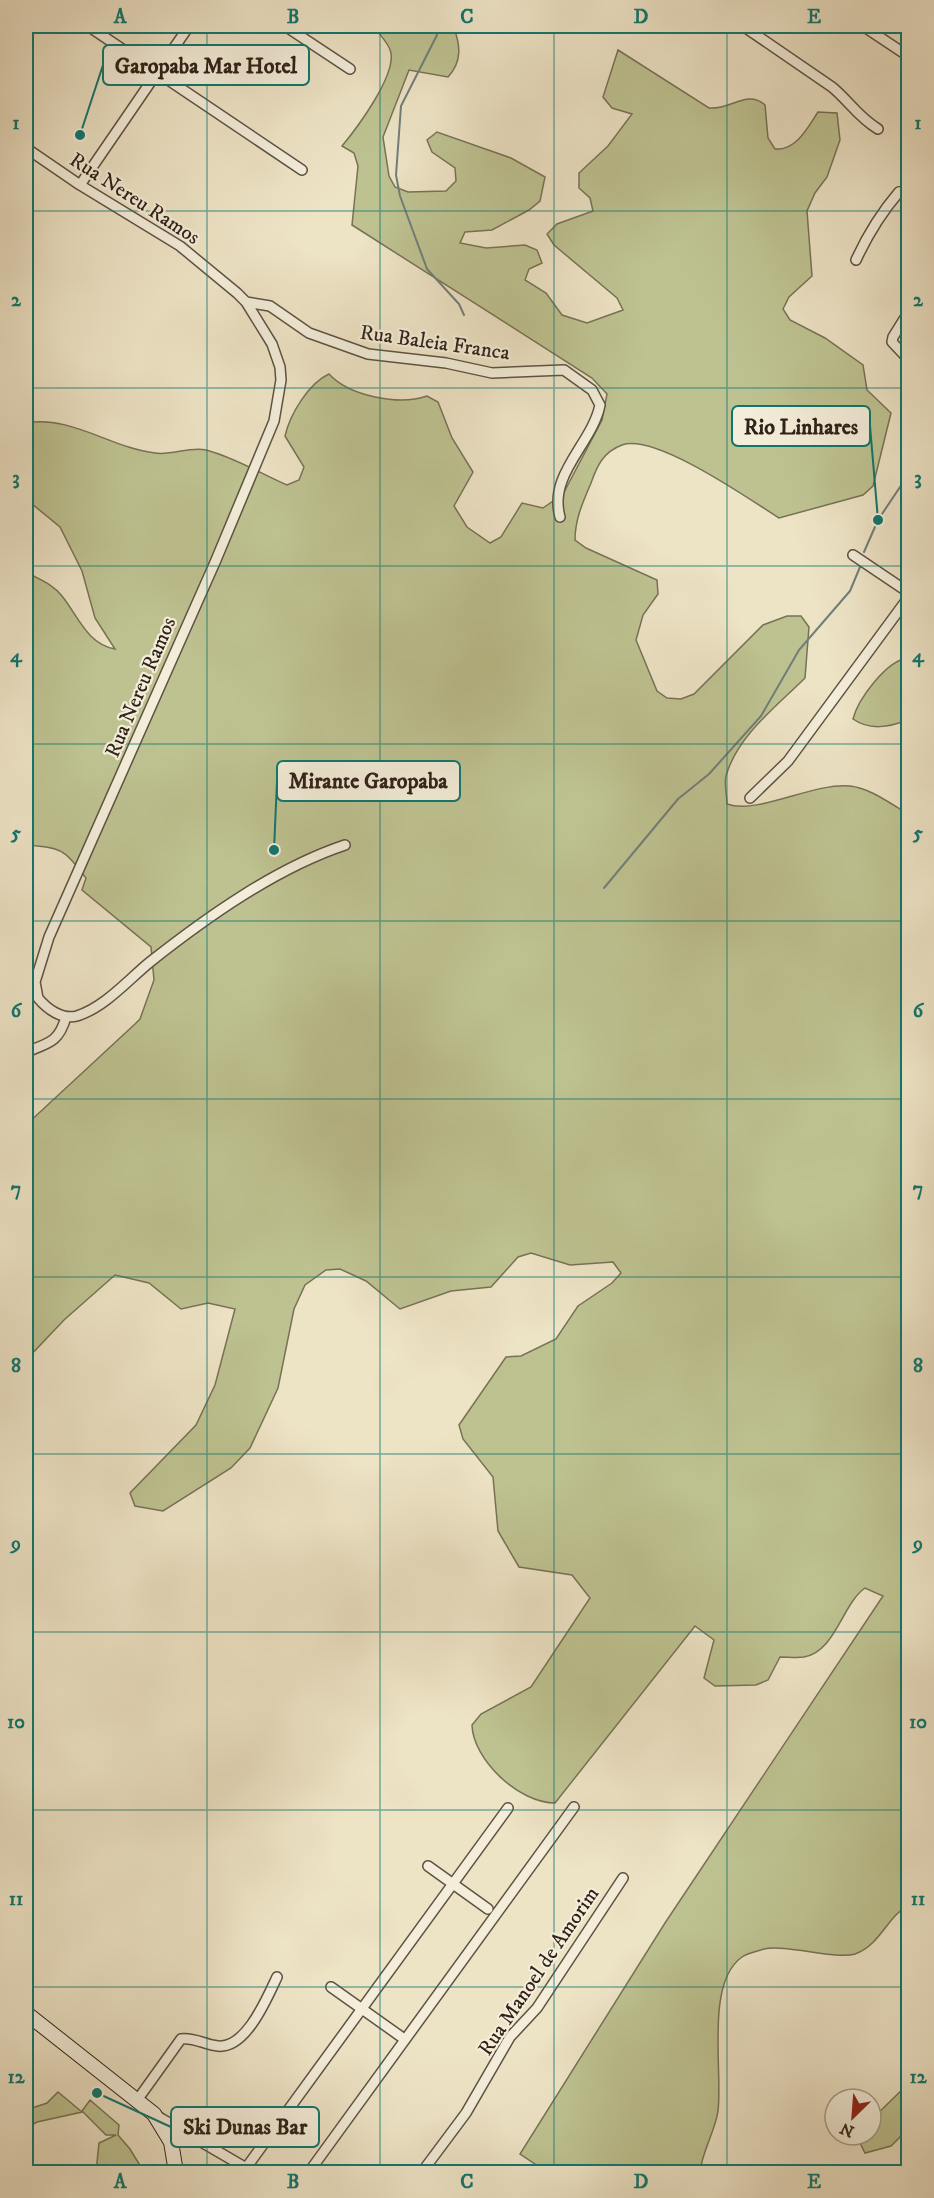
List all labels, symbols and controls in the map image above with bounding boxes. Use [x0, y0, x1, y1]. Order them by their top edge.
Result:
text: A [113, 5, 128, 30]
text: B [287, 5, 299, 30]
text: C [460, 5, 474, 30]
text: D [634, 5, 649, 30]
text: E [807, 5, 821, 30]
callout: Garopaba Mar Hotel [103, 45, 309, 85]
text: Garopaba Mar Hotel [115, 53, 298, 80]
text: 1 [12, 111, 20, 136]
text: 1 [914, 111, 922, 136]
street label: Rua Nereu Ramos [64, 147, 204, 251]
text: 2 [11, 288, 22, 313]
text: 2 [913, 288, 924, 313]
street label: Rua Baleia Franca [358, 320, 511, 366]
callout: Rio Linhares [732, 406, 870, 446]
text: Rio Linhares [744, 414, 859, 441]
text: 3 [12, 466, 20, 491]
text: 3 [914, 466, 922, 491]
street label: Rua Nereu Ramos [100, 613, 182, 762]
text: 4 [10, 644, 23, 669]
text: 4 [912, 644, 925, 669]
callout: Mirante Garopaba [277, 761, 460, 801]
text: Mirante Garopaba [288, 768, 448, 795]
text: 5 [10, 821, 21, 846]
text: 5 [912, 821, 923, 846]
text: 6 [11, 999, 23, 1024]
text: 6 [913, 999, 925, 1024]
text: 7 [11, 1177, 21, 1202]
text: 7 [913, 1177, 923, 1202]
text: 8 [11, 1354, 21, 1379]
text: 8 [913, 1354, 923, 1379]
text: 9 [9, 1532, 21, 1557]
text: 9 [911, 1532, 923, 1557]
text: 10 [7, 1710, 25, 1735]
text: 10 [909, 1710, 927, 1735]
street label: Rua Manoel de Amorim [473, 1882, 605, 2061]
text: 11 [9, 1887, 23, 1912]
text: 11 [911, 1887, 925, 1912]
text: 12 [7, 2065, 26, 2090]
text: 12 [909, 2065, 928, 2090]
north arrow [823, 2087, 883, 2147]
callout: Ski Dunas Bar [171, 2107, 319, 2147]
text: Ski Dunas Bar [183, 2114, 308, 2141]
text: N [837, 2118, 857, 2142]
text: A [113, 2170, 128, 2195]
text: B [287, 2170, 299, 2195]
text: C [460, 2170, 474, 2195]
text: D [634, 2170, 649, 2195]
text: E [807, 2170, 821, 2195]

